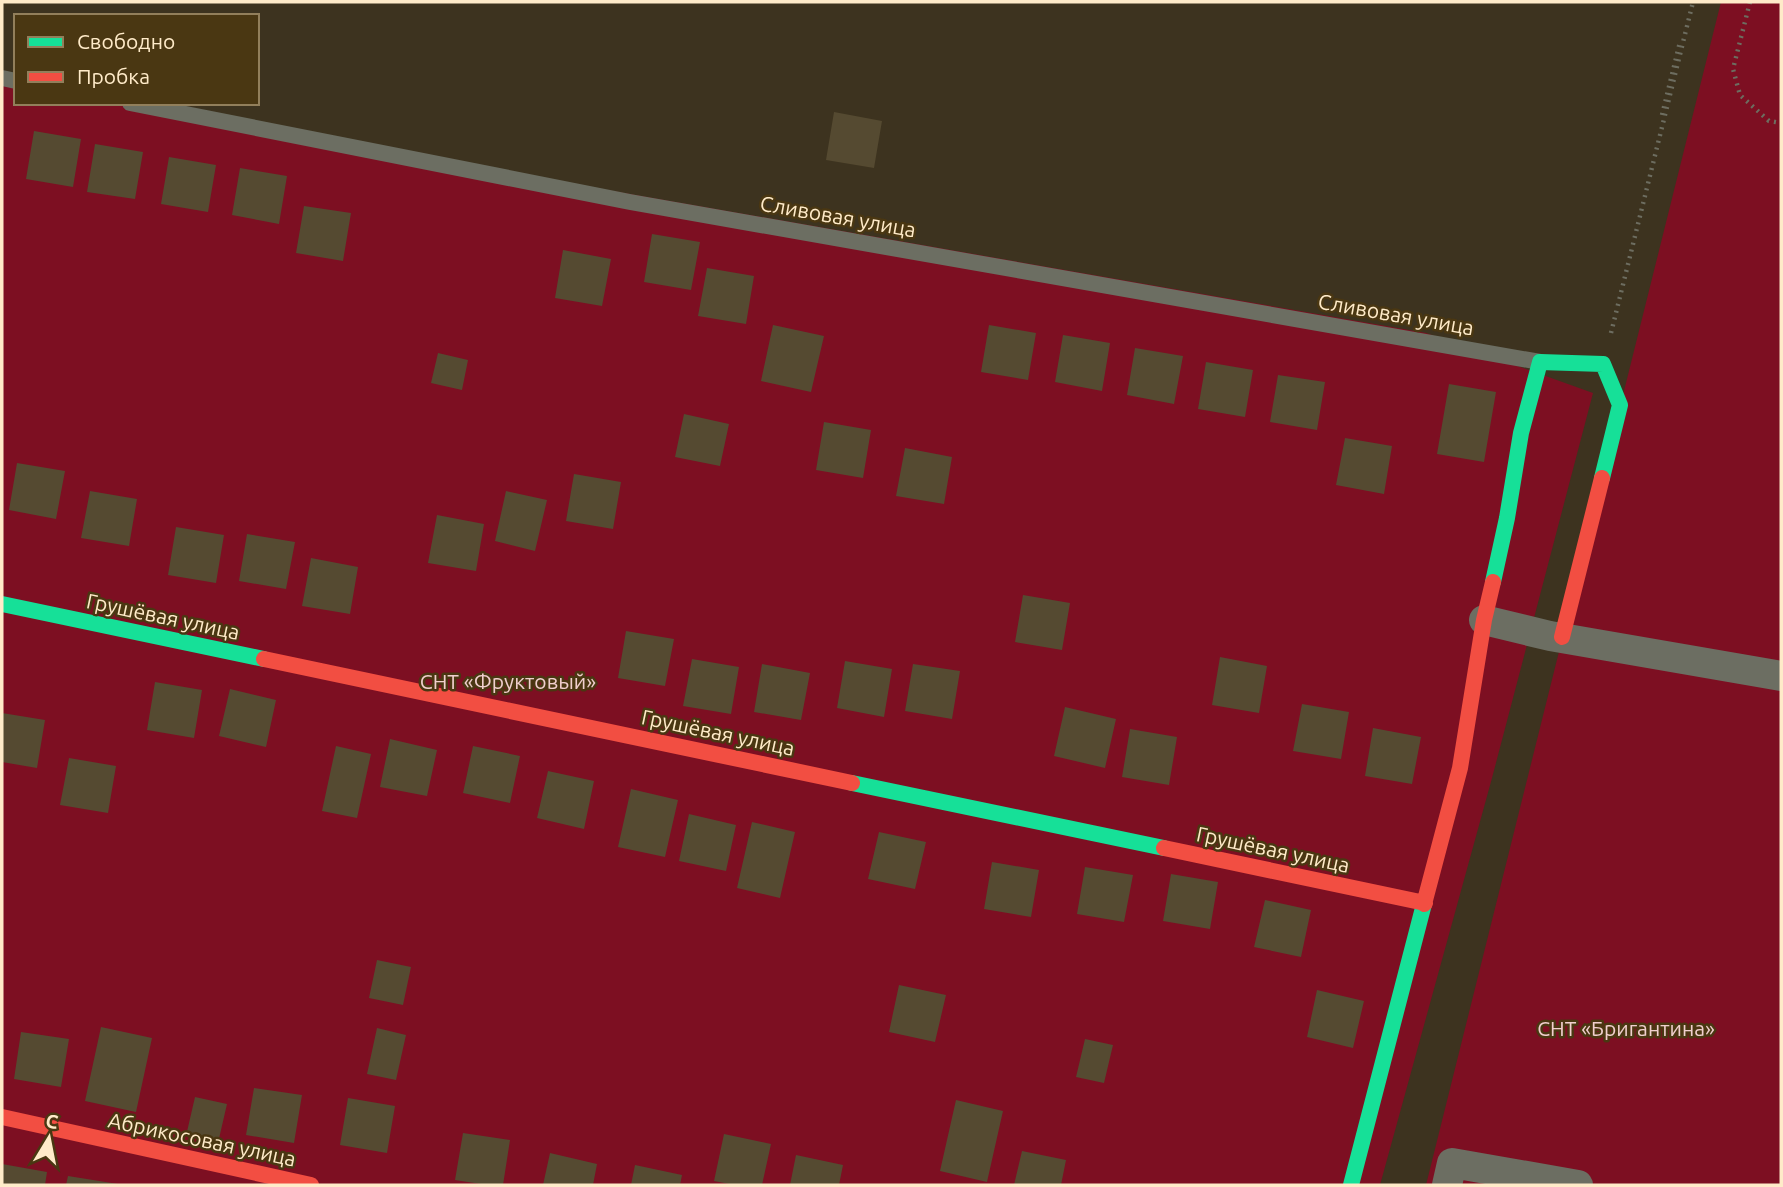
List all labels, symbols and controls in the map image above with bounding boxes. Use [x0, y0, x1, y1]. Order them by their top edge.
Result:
legend [14, 14, 259, 105]
text: Свободно [77, 29, 175, 53]
text: Пробка [77, 64, 150, 88]
street label: Сливовая улица [758, 190, 918, 242]
street label: Сливовая улица [1316, 288, 1476, 340]
street label: Грушёвая улица [85, 588, 242, 644]
park label: СНТ «Фруктовый» [420, 669, 596, 693]
street label: Грушёвая улица [640, 704, 797, 760]
street label: Грушёвая улица [1195, 821, 1352, 877]
park label: СНТ «Бригантина» [1537, 1016, 1715, 1040]
north arrow [14, 1103, 84, 1173]
street label: Абрикосовая улица [106, 1107, 298, 1171]
text: С [44, 1109, 60, 1133]

